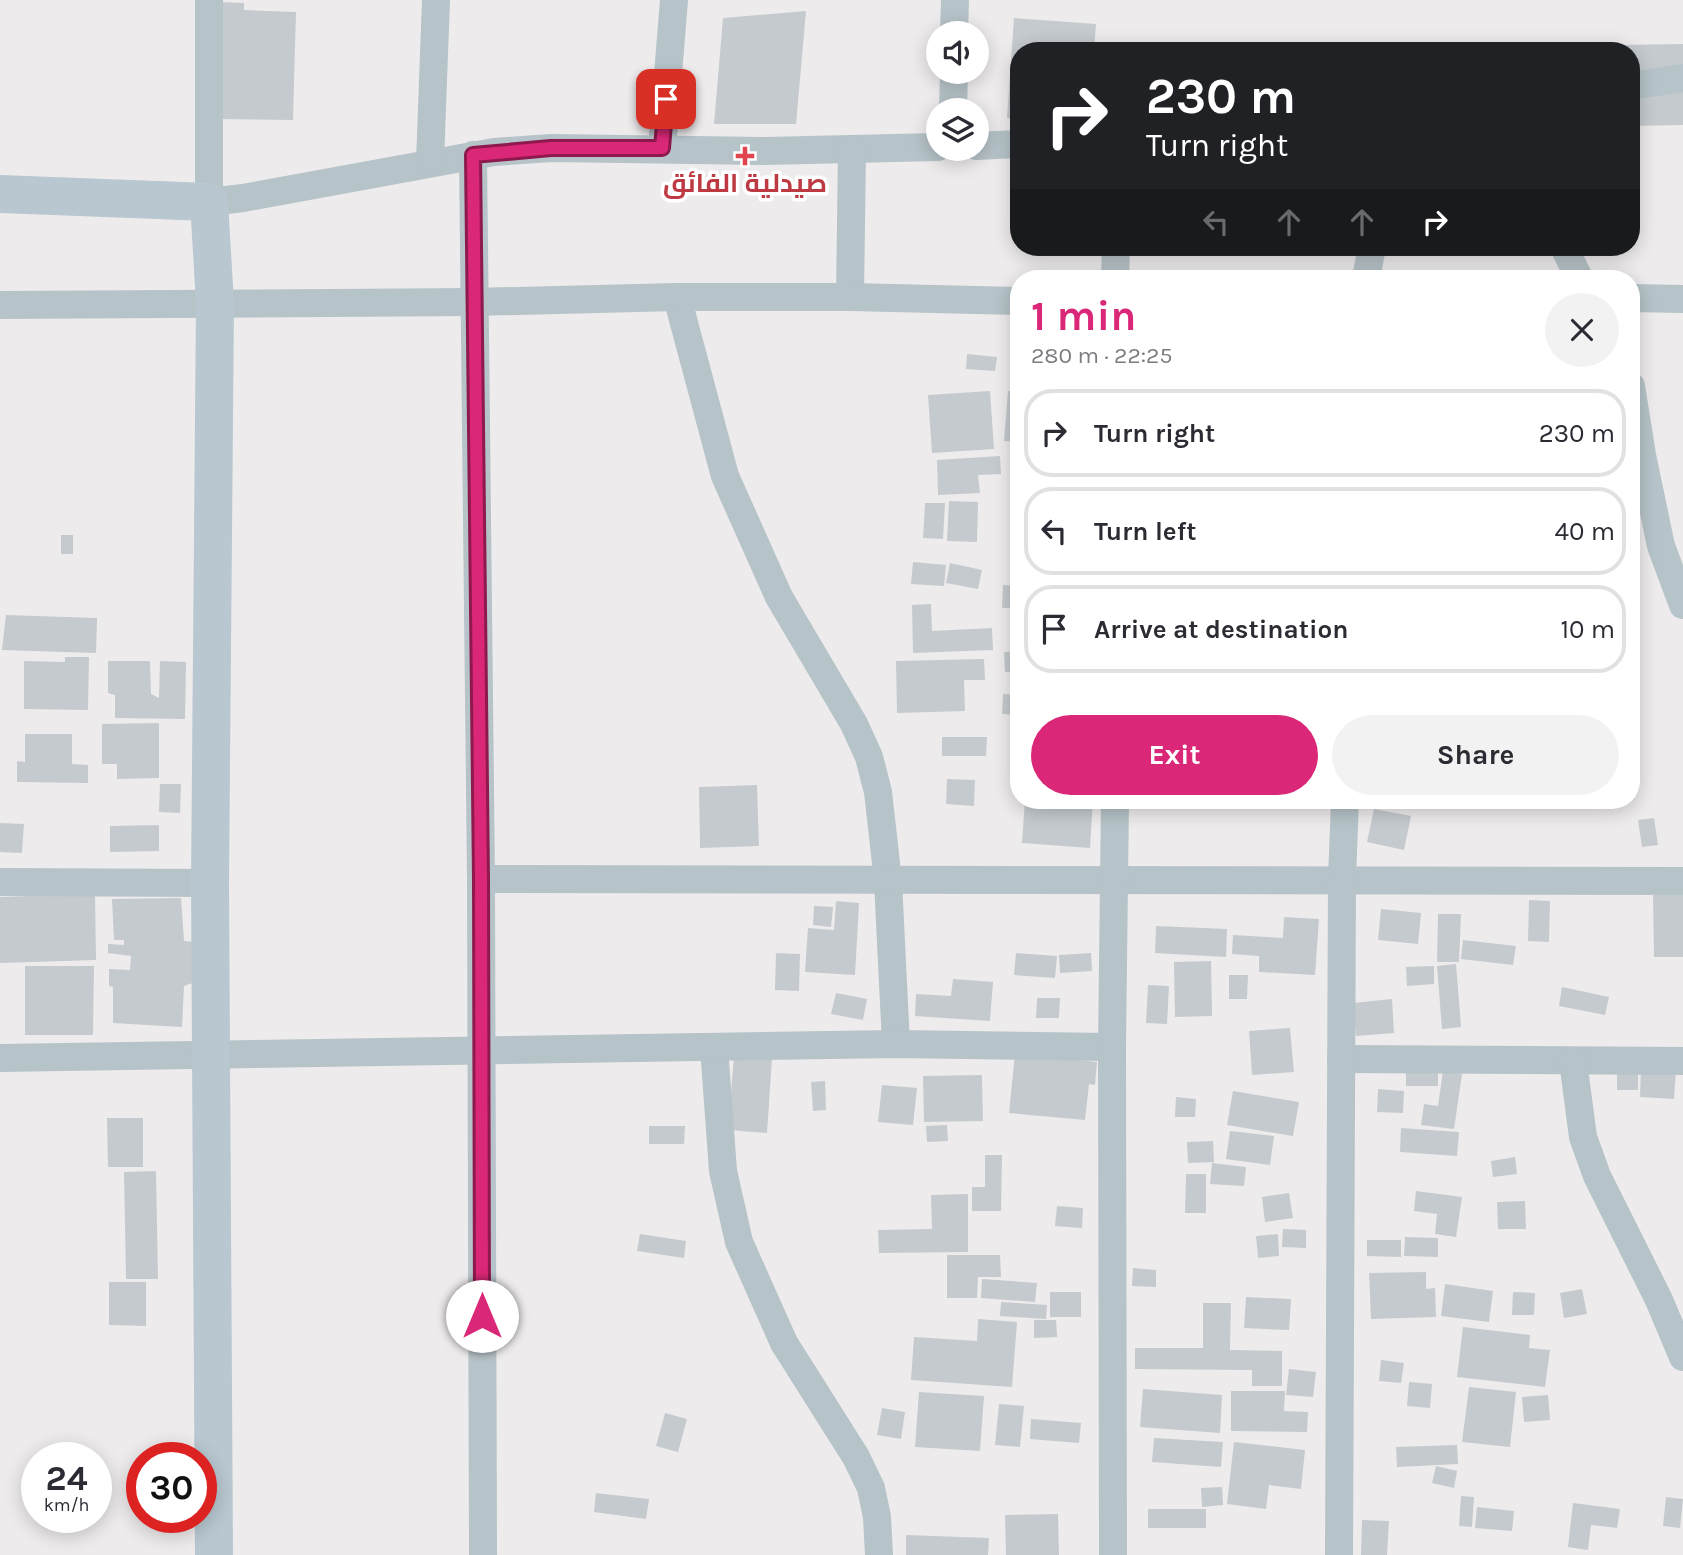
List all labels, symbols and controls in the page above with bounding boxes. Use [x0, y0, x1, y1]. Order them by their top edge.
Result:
map controls [926, 21, 989, 161]
button: sound [926, 21, 989, 84]
text: 230 m [1146, 68, 1296, 125]
pin [636, 69, 696, 129]
icon: right [1031, 70, 1122, 161]
icon: arrive [647, 80, 685, 118]
button: layers [926, 98, 989, 161]
text: Turn right [1146, 127, 1288, 164]
marker: صيدلية الفائق [737, 148, 753, 164]
place label: صيدلية الفائق [663, 168, 827, 199]
icon: left [1197, 203, 1235, 241]
icon: ahead [1270, 203, 1308, 241]
icon: ahead [1343, 203, 1381, 241]
icon: right [1416, 203, 1454, 241]
text: 1 min [1031, 291, 1136, 341]
button: close [1545, 293, 1619, 367]
text: 280 m · 22:25 [1031, 342, 1172, 369]
icon: right [1035, 414, 1073, 452]
text: Turn right [1094, 418, 1215, 449]
text: 230 m [1539, 418, 1615, 449]
icon: left [1035, 512, 1073, 550]
text: Turn left [1094, 516, 1196, 547]
text: 40 m [1555, 516, 1615, 547]
icon: arrive [1035, 610, 1073, 648]
text: Arrive at destination [1094, 614, 1348, 645]
text: 10 m [1560, 614, 1615, 645]
button: Exit [1031, 715, 1318, 795]
button: Share [1332, 715, 1619, 795]
position arrow [445, 1279, 519, 1353]
speed limit sign: 30 [126, 1442, 217, 1533]
text: 24 [46, 1458, 88, 1499]
text: km/h [44, 1494, 89, 1516]

